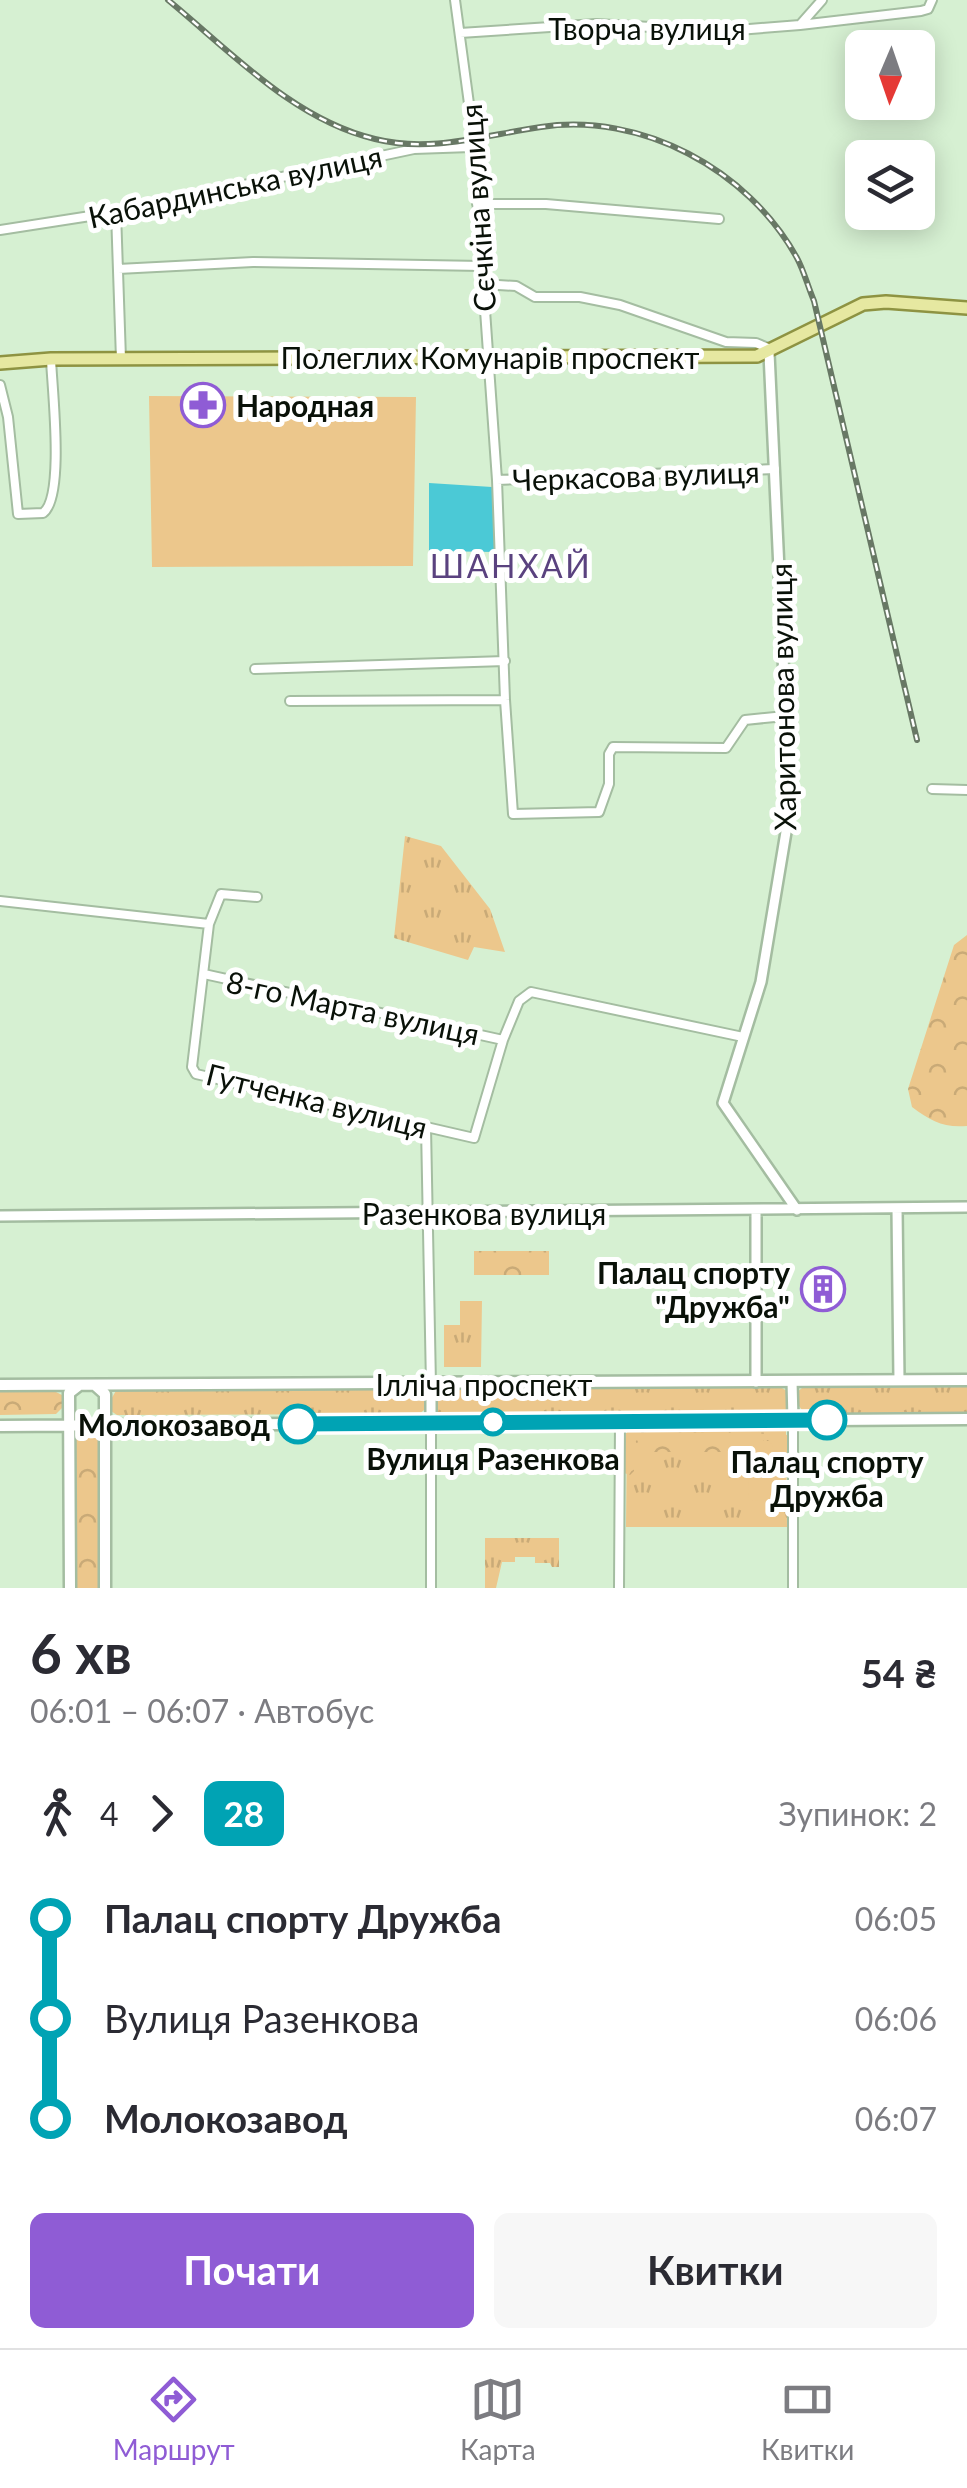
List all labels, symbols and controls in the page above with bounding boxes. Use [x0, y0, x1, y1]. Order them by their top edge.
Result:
street label: Творча вулиця [548, 10, 746, 46]
north arrow [845, 30, 935, 120]
map controls [845, 30, 935, 230]
street label: Сєчкіна вулиця [452, 103, 502, 313]
street label: Кабардинська вулиця [85, 137, 385, 235]
button: layers [845, 140, 935, 230]
street label: Полеглих Комунарів проспект [281, 339, 700, 375]
pharmacy icon: Народная [180, 382, 226, 428]
place label: Народная [236, 387, 374, 423]
street label: Черкасова вулиця [512, 453, 760, 497]
district label: ШАНХАЙ [430, 546, 592, 585]
street label: Харитонова вулиця [762, 563, 802, 831]
street label: 8-го Марта вулиця [223, 963, 483, 1051]
street label: Гутченка вулиця [203, 1055, 431, 1145]
street label: Разенкова вулиця [362, 1195, 606, 1231]
place label: Палац спорту "Дружба" [597, 1254, 790, 1324]
building icon: Палац спорту "Дружба" [800, 1266, 846, 1312]
street label: Ілліча проспект [376, 1366, 592, 1402]
marker: Палац спорту Дружба [808, 1401, 846, 1439]
marker: Молокозавод [279, 1405, 317, 1443]
place label: Молокозавод [78, 1406, 270, 1442]
marker: Вулиця Разенкова [480, 1409, 506, 1435]
place label: Вулиця Разенкова [366, 1440, 620, 1476]
place label: Палац спорту Дружба [731, 1443, 924, 1513]
text: 6 хв [30, 1620, 132, 1686]
text: 54 ₴ [861, 1650, 937, 1696]
text: 06:01 – 06:07 · Автобус [30, 1691, 374, 1730]
icon: walk [30, 1786, 85, 1841]
icon: forward [134, 1786, 189, 1841]
text: 28 [224, 1792, 264, 1834]
text: 4 [100, 1794, 119, 1833]
text: Зупинок: 2 [778, 1794, 937, 1833]
text: Палац спорту Дружба [104, 1895, 502, 1941]
text: 06:05 [855, 1899, 937, 1938]
text: Вулиця Разенкова [104, 1995, 419, 2041]
text: 06:06 [855, 1999, 937, 2038]
text: Молокозавод [104, 2095, 347, 2141]
text: 06:07 [855, 2099, 937, 2138]
button: Почати [30, 2213, 474, 2328]
button: Квитки [494, 2213, 937, 2328]
tab: Маршрут [113, 2372, 235, 2466]
tab: Карта [460, 2372, 536, 2466]
tab: Квитки [761, 2372, 854, 2466]

